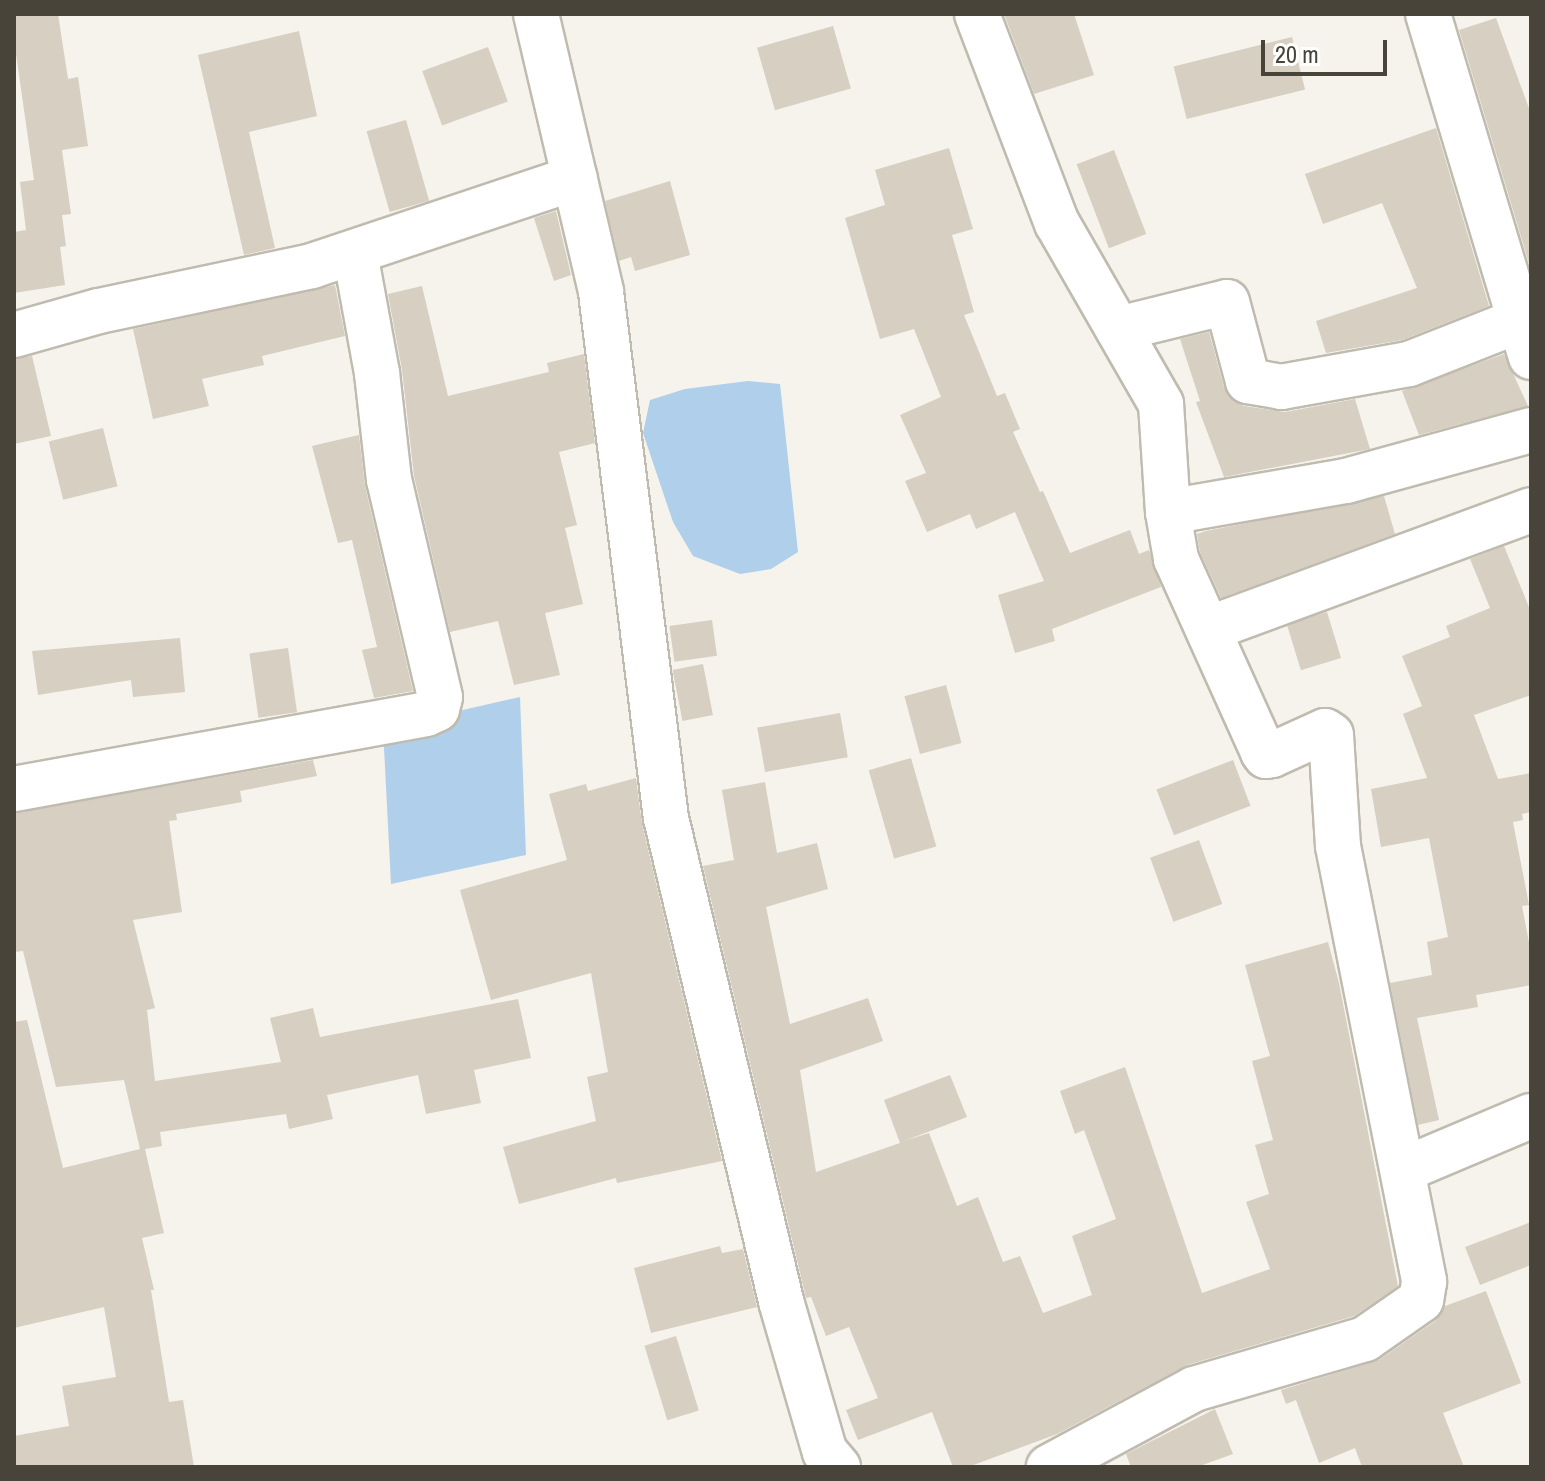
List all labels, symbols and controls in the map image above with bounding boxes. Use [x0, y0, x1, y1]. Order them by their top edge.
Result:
scale bar [1265, 24, 1391, 74]
text: 20 m [1275, 38, 1319, 70]

